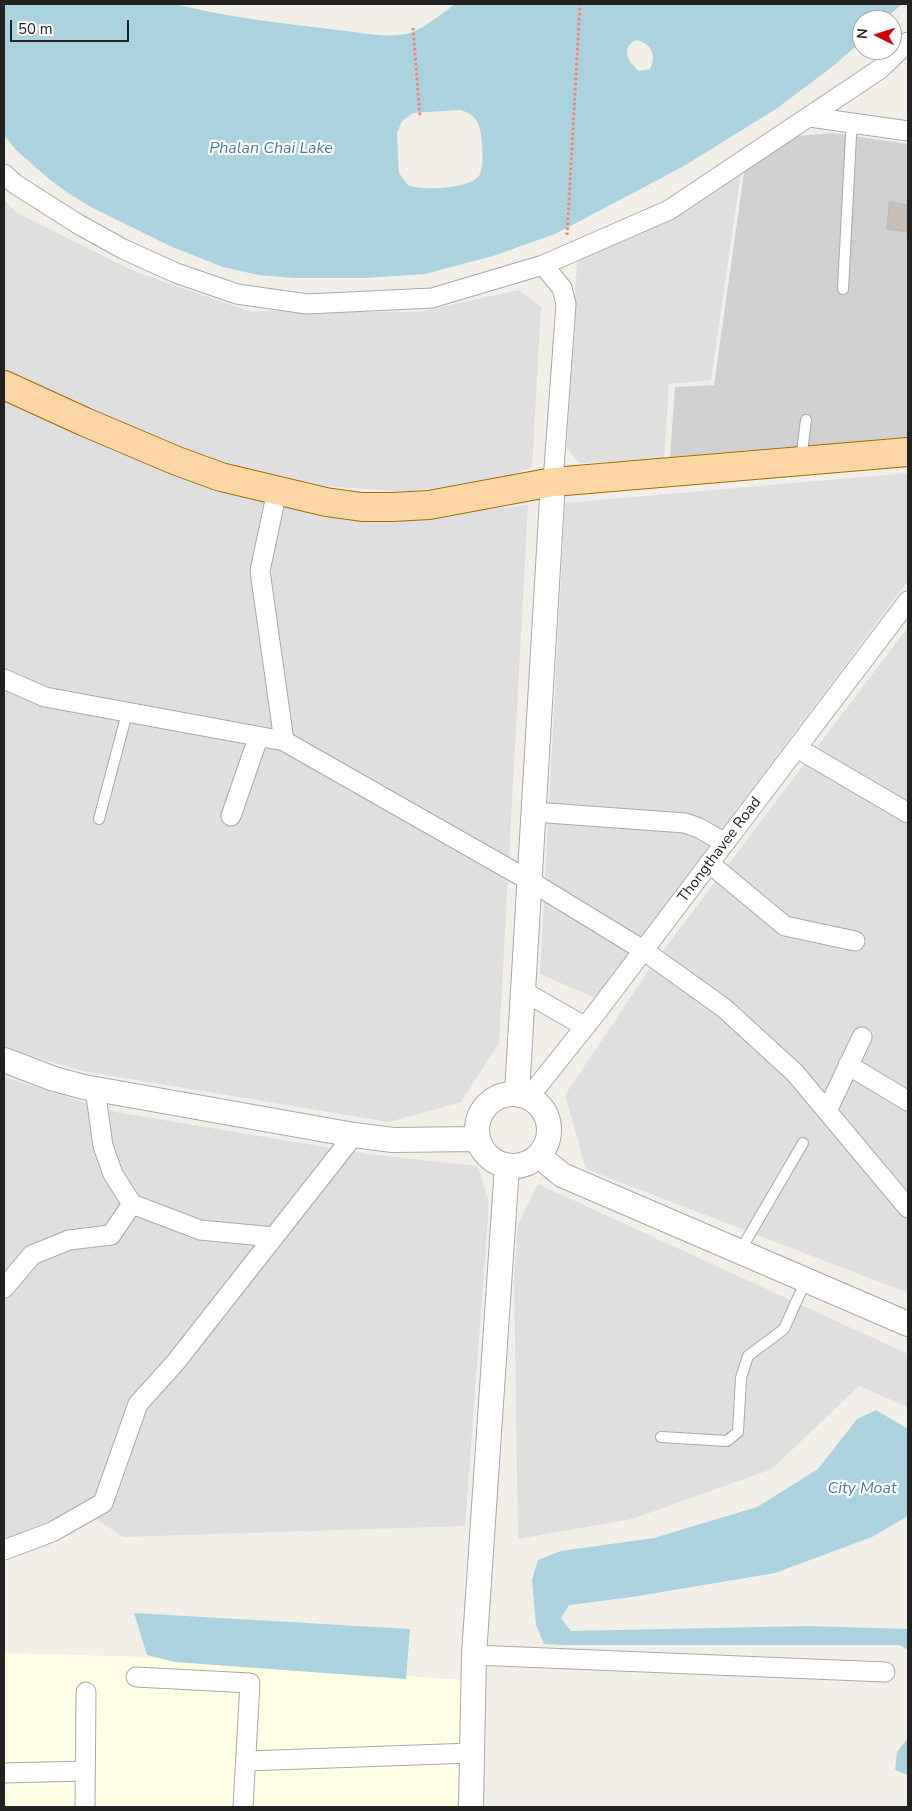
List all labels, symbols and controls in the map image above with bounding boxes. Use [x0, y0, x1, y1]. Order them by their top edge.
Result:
scale bar [12, 10, 131, 42]
north arrow [852, 10, 902, 60]
text: 50 m [18, 19, 53, 39]
text: N [853, 28, 872, 40]
water label: Phalan Chai Lake [209, 139, 333, 159]
street label: Thongthavee Road [675, 794, 765, 906]
water label: City Moat [827, 1479, 897, 1499]

